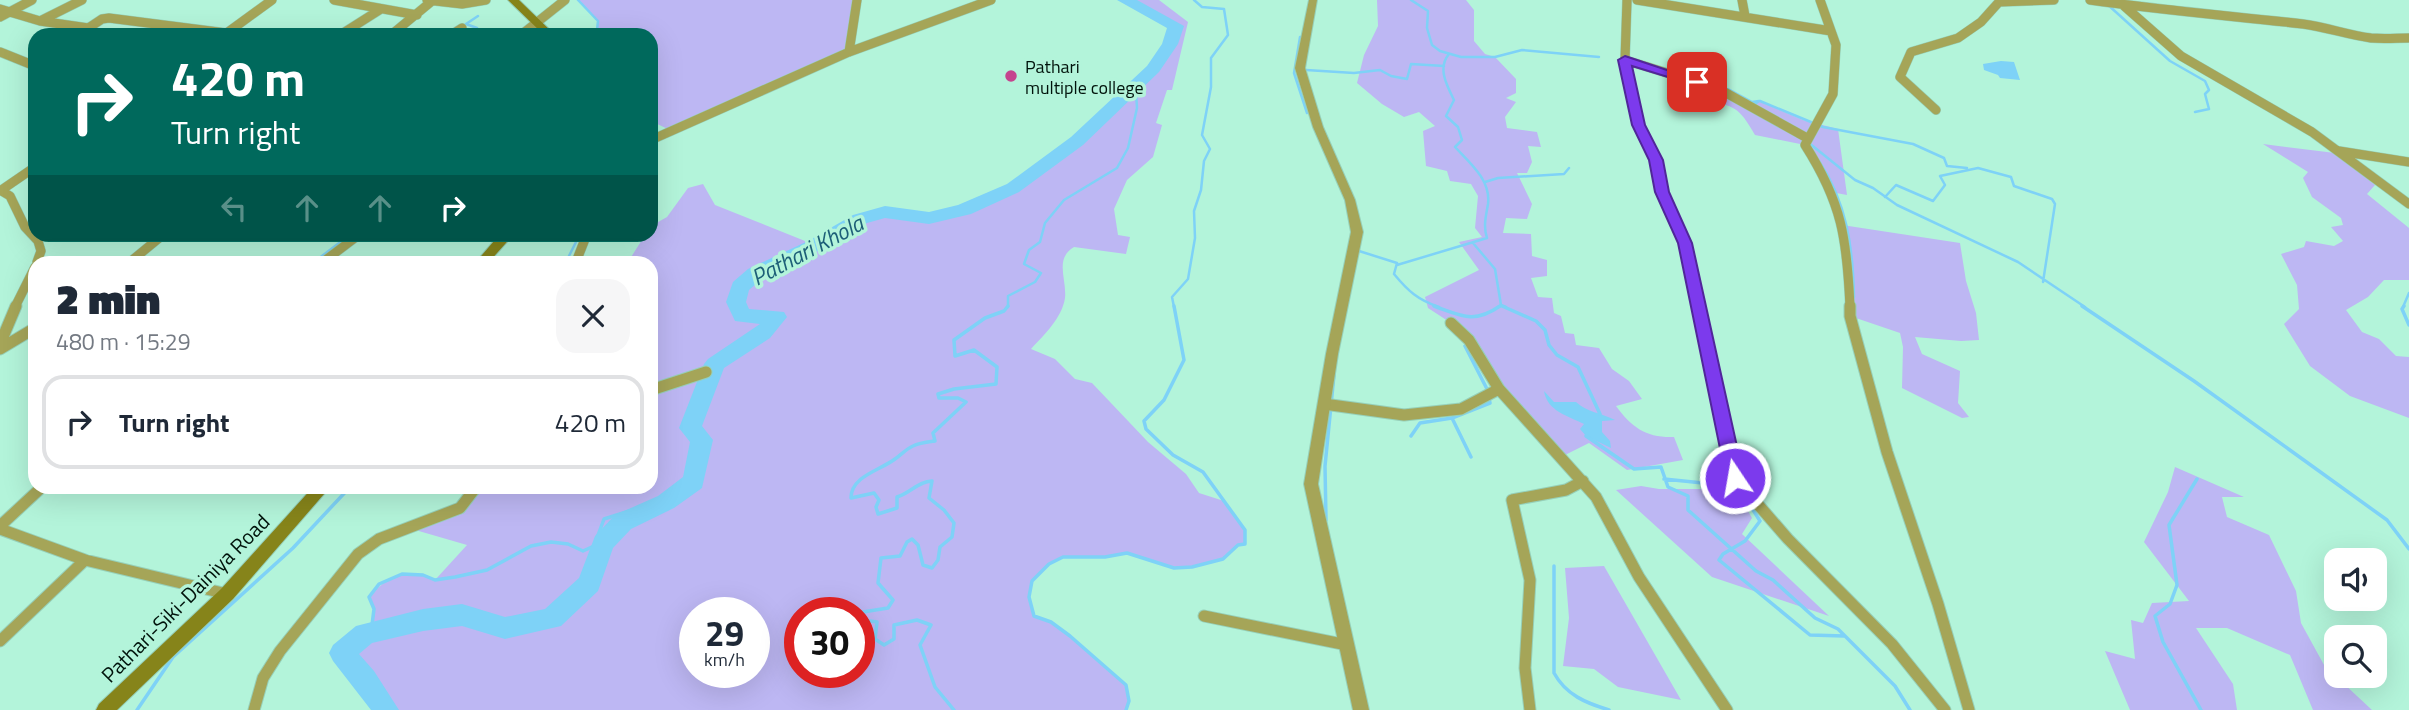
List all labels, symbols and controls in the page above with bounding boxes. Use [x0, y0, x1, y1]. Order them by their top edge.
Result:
text: 420 m [171, 40, 305, 115]
pin [1667, 52, 1727, 112]
place label: Pathari multiple college [1025, 53, 1144, 101]
icon: right [56, 56, 147, 147]
icon: arrive [1678, 63, 1716, 101]
marker: Pathari multiple college [1003, 68, 1019, 84]
text: Turn right [171, 108, 300, 156]
icon: left [215, 189, 253, 227]
icon: ahead [288, 189, 326, 227]
icon: ahead [361, 189, 399, 227]
icon: right [434, 189, 472, 227]
water label: Pathari Khola [745, 205, 871, 294]
text: 2 min [56, 266, 160, 330]
button: close [556, 279, 630, 353]
text: 480 m · 15:29 [56, 324, 191, 359]
icon: right [60, 403, 98, 441]
text: Turn right [119, 403, 230, 442]
text: 420 m [555, 403, 626, 442]
position arrow [1698, 441, 1772, 515]
street label: Pathari-Siki-Dainiya Road [93, 506, 277, 690]
map controls [2324, 548, 2387, 688]
button: sound [2324, 548, 2387, 611]
speed limit sign: 30 [784, 597, 875, 688]
text: 29 [705, 606, 744, 660]
button: search [2324, 625, 2387, 688]
text: km/h [704, 646, 745, 673]

